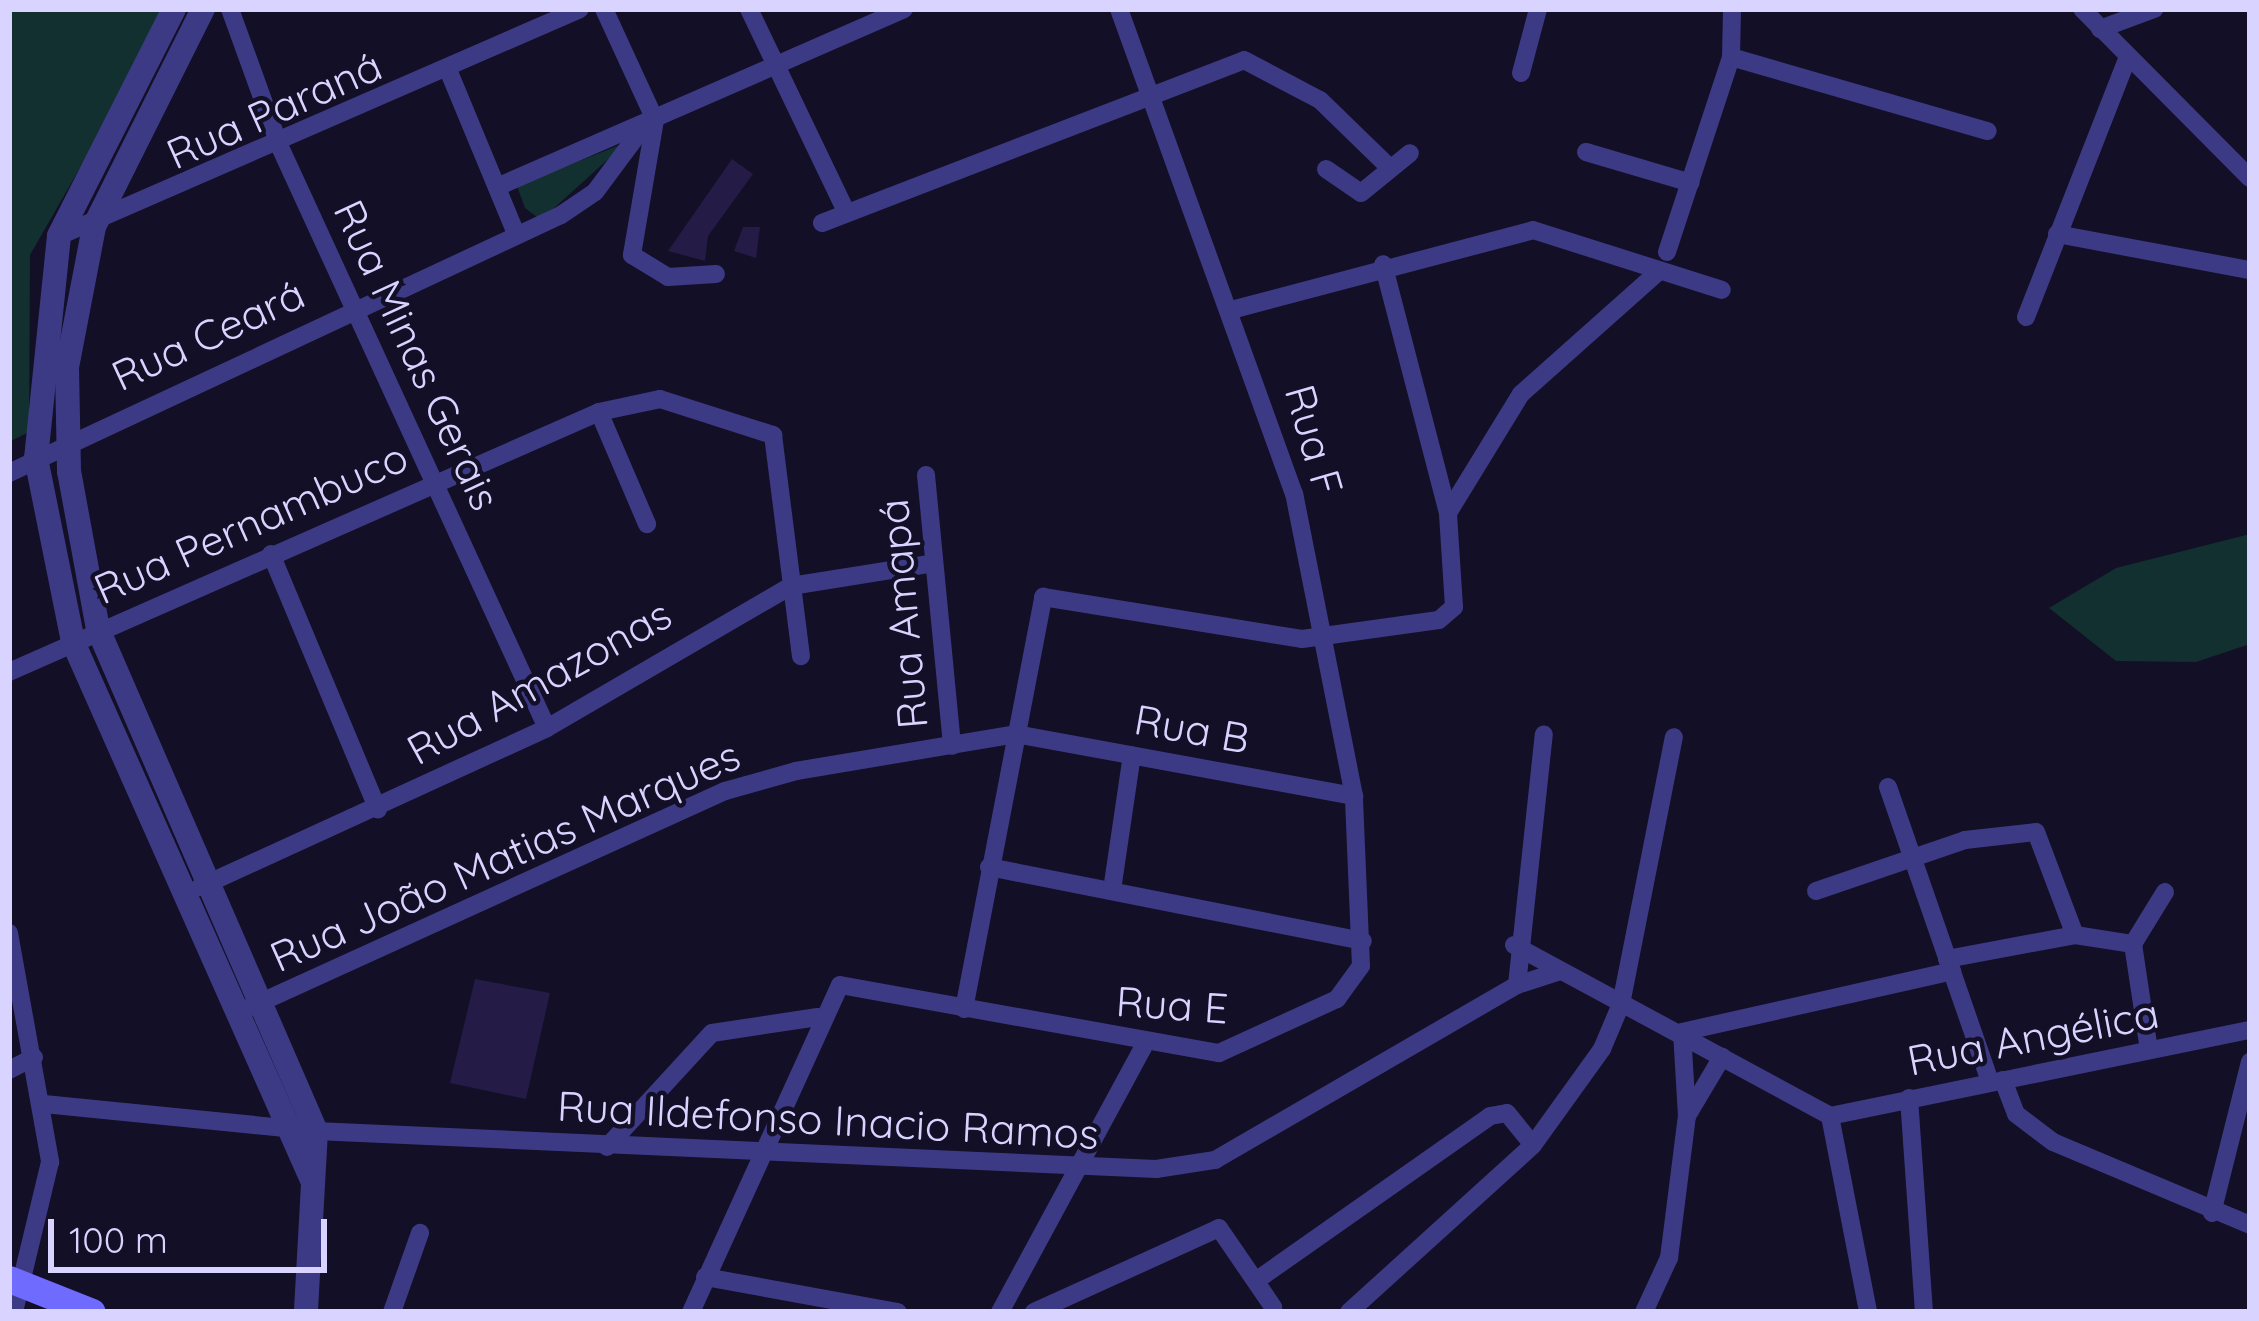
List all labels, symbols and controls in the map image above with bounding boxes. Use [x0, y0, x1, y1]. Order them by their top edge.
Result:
street label: Rua Paraná [159, 40, 389, 180]
street label: Rua Minas Gerais [323, 192, 511, 518]
street label: Rua Ceará [104, 269, 312, 401]
street label: Rua F [1274, 379, 1354, 501]
street label: Rua Pernambuco [87, 431, 415, 615]
street label: Rua Amapá [868, 497, 938, 731]
street label: Rua Amazonas [398, 589, 680, 775]
street label: Rua B [1131, 694, 1253, 764]
street label: Rua João Matias Marques [263, 730, 747, 982]
street label: Rua E [1114, 976, 1230, 1034]
street label: Rua Angélica [1903, 988, 2163, 1086]
street label: Rua Ildefonso Inacio Ramos [556, 1081, 1100, 1159]
scale bar [54, 1195, 333, 1269]
text: 100 m [69, 1217, 168, 1262]

